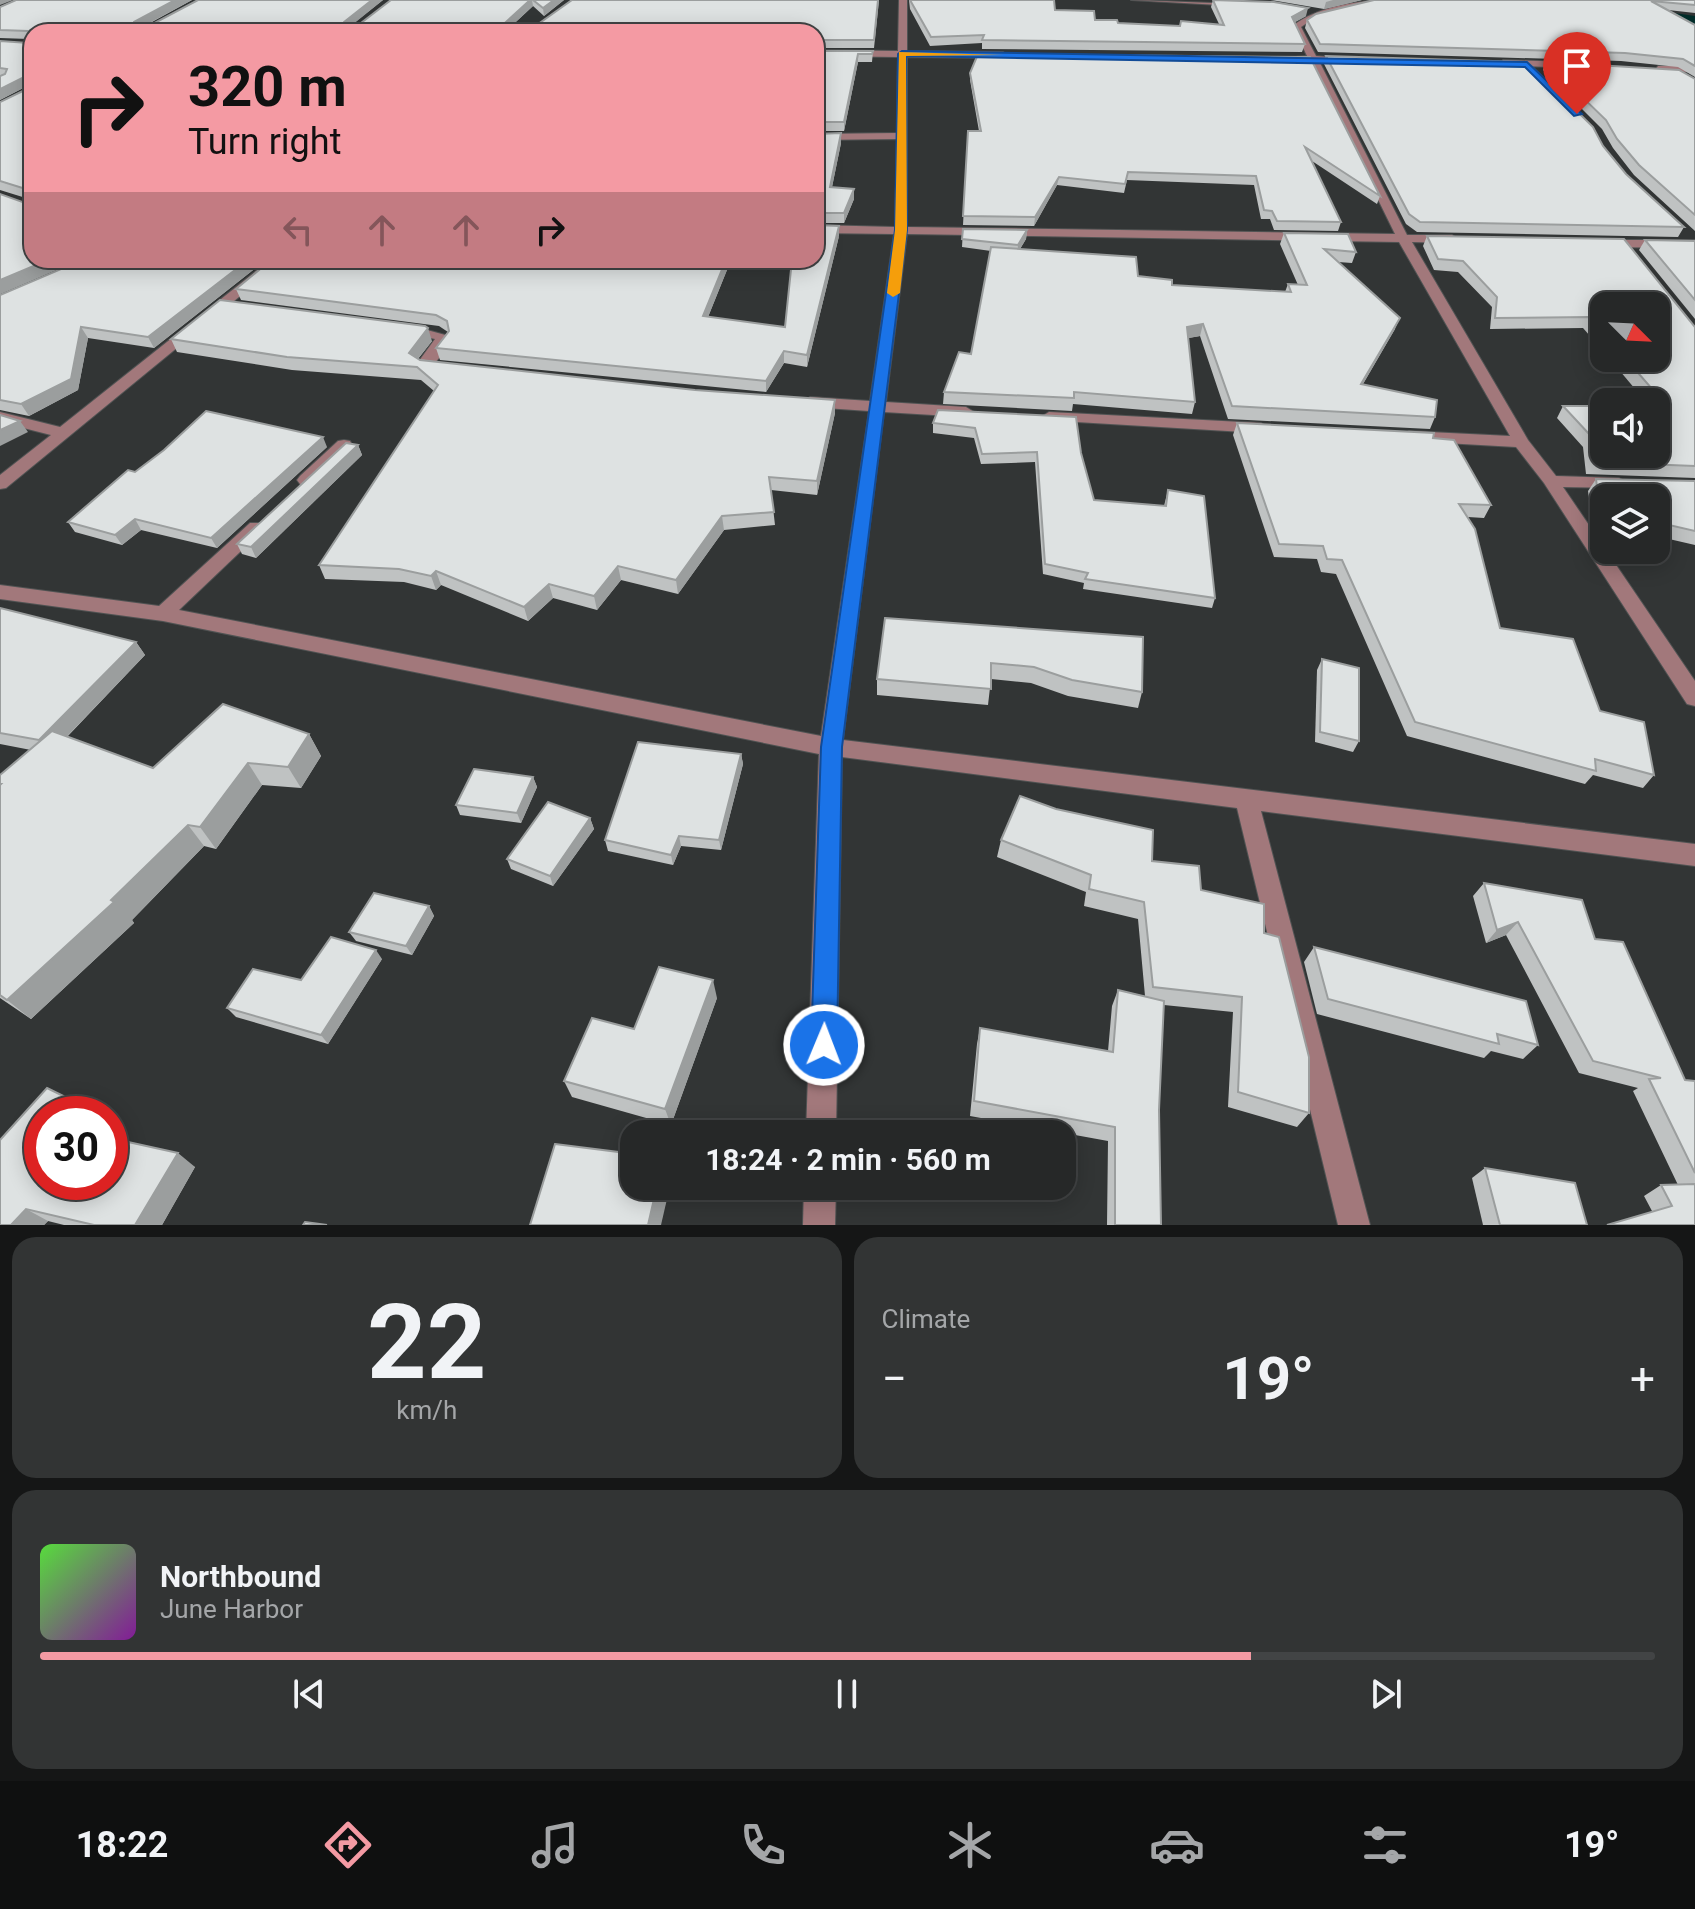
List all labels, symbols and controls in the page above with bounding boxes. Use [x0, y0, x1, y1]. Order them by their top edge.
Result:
pin [1543, 32, 1611, 114]
icon: arrive [1555, 44, 1599, 88]
text: 320 m [188, 54, 347, 120]
icon: right [56, 56, 160, 160]
text: Turn right [188, 121, 341, 163]
icon: left [276, 208, 320, 252]
icon: ahead [360, 208, 404, 252]
icon: ahead [444, 208, 488, 252]
icon: right [528, 208, 572, 252]
north arrow [1590, 292, 1670, 372]
map controls [1590, 292, 1670, 564]
button: sound [1590, 388, 1670, 468]
button: layers [1590, 484, 1670, 564]
position arrow [782, 1003, 866, 1087]
speed limit sign: 30 [24, 1096, 128, 1200]
text: 18:24 · 2 min · 560 m [705, 1142, 991, 1177]
text: 22 [367, 1282, 486, 1403]
text: Climate [882, 1304, 970, 1334]
text: 19° [1222, 1343, 1314, 1414]
text: − [882, 1353, 907, 1405]
text: + [1630, 1353, 1655, 1405]
text: km/h [396, 1395, 457, 1425]
text: Northbound [160, 1559, 321, 1594]
text: June Harbor [160, 1594, 303, 1624]
icon: previous [287, 1672, 331, 1716]
icon: pause [825, 1672, 869, 1716]
icon: next [1364, 1672, 1408, 1716]
icon: directions [320, 1817, 376, 1873]
icon: music [527, 1817, 583, 1873]
icon: phone [735, 1817, 791, 1873]
icon: climate [942, 1817, 998, 1873]
icon: car [1149, 1817, 1205, 1873]
icon: filters [1357, 1817, 1413, 1873]
text: 18:22 [76, 1824, 168, 1866]
text: 19° [1564, 1824, 1619, 1866]

